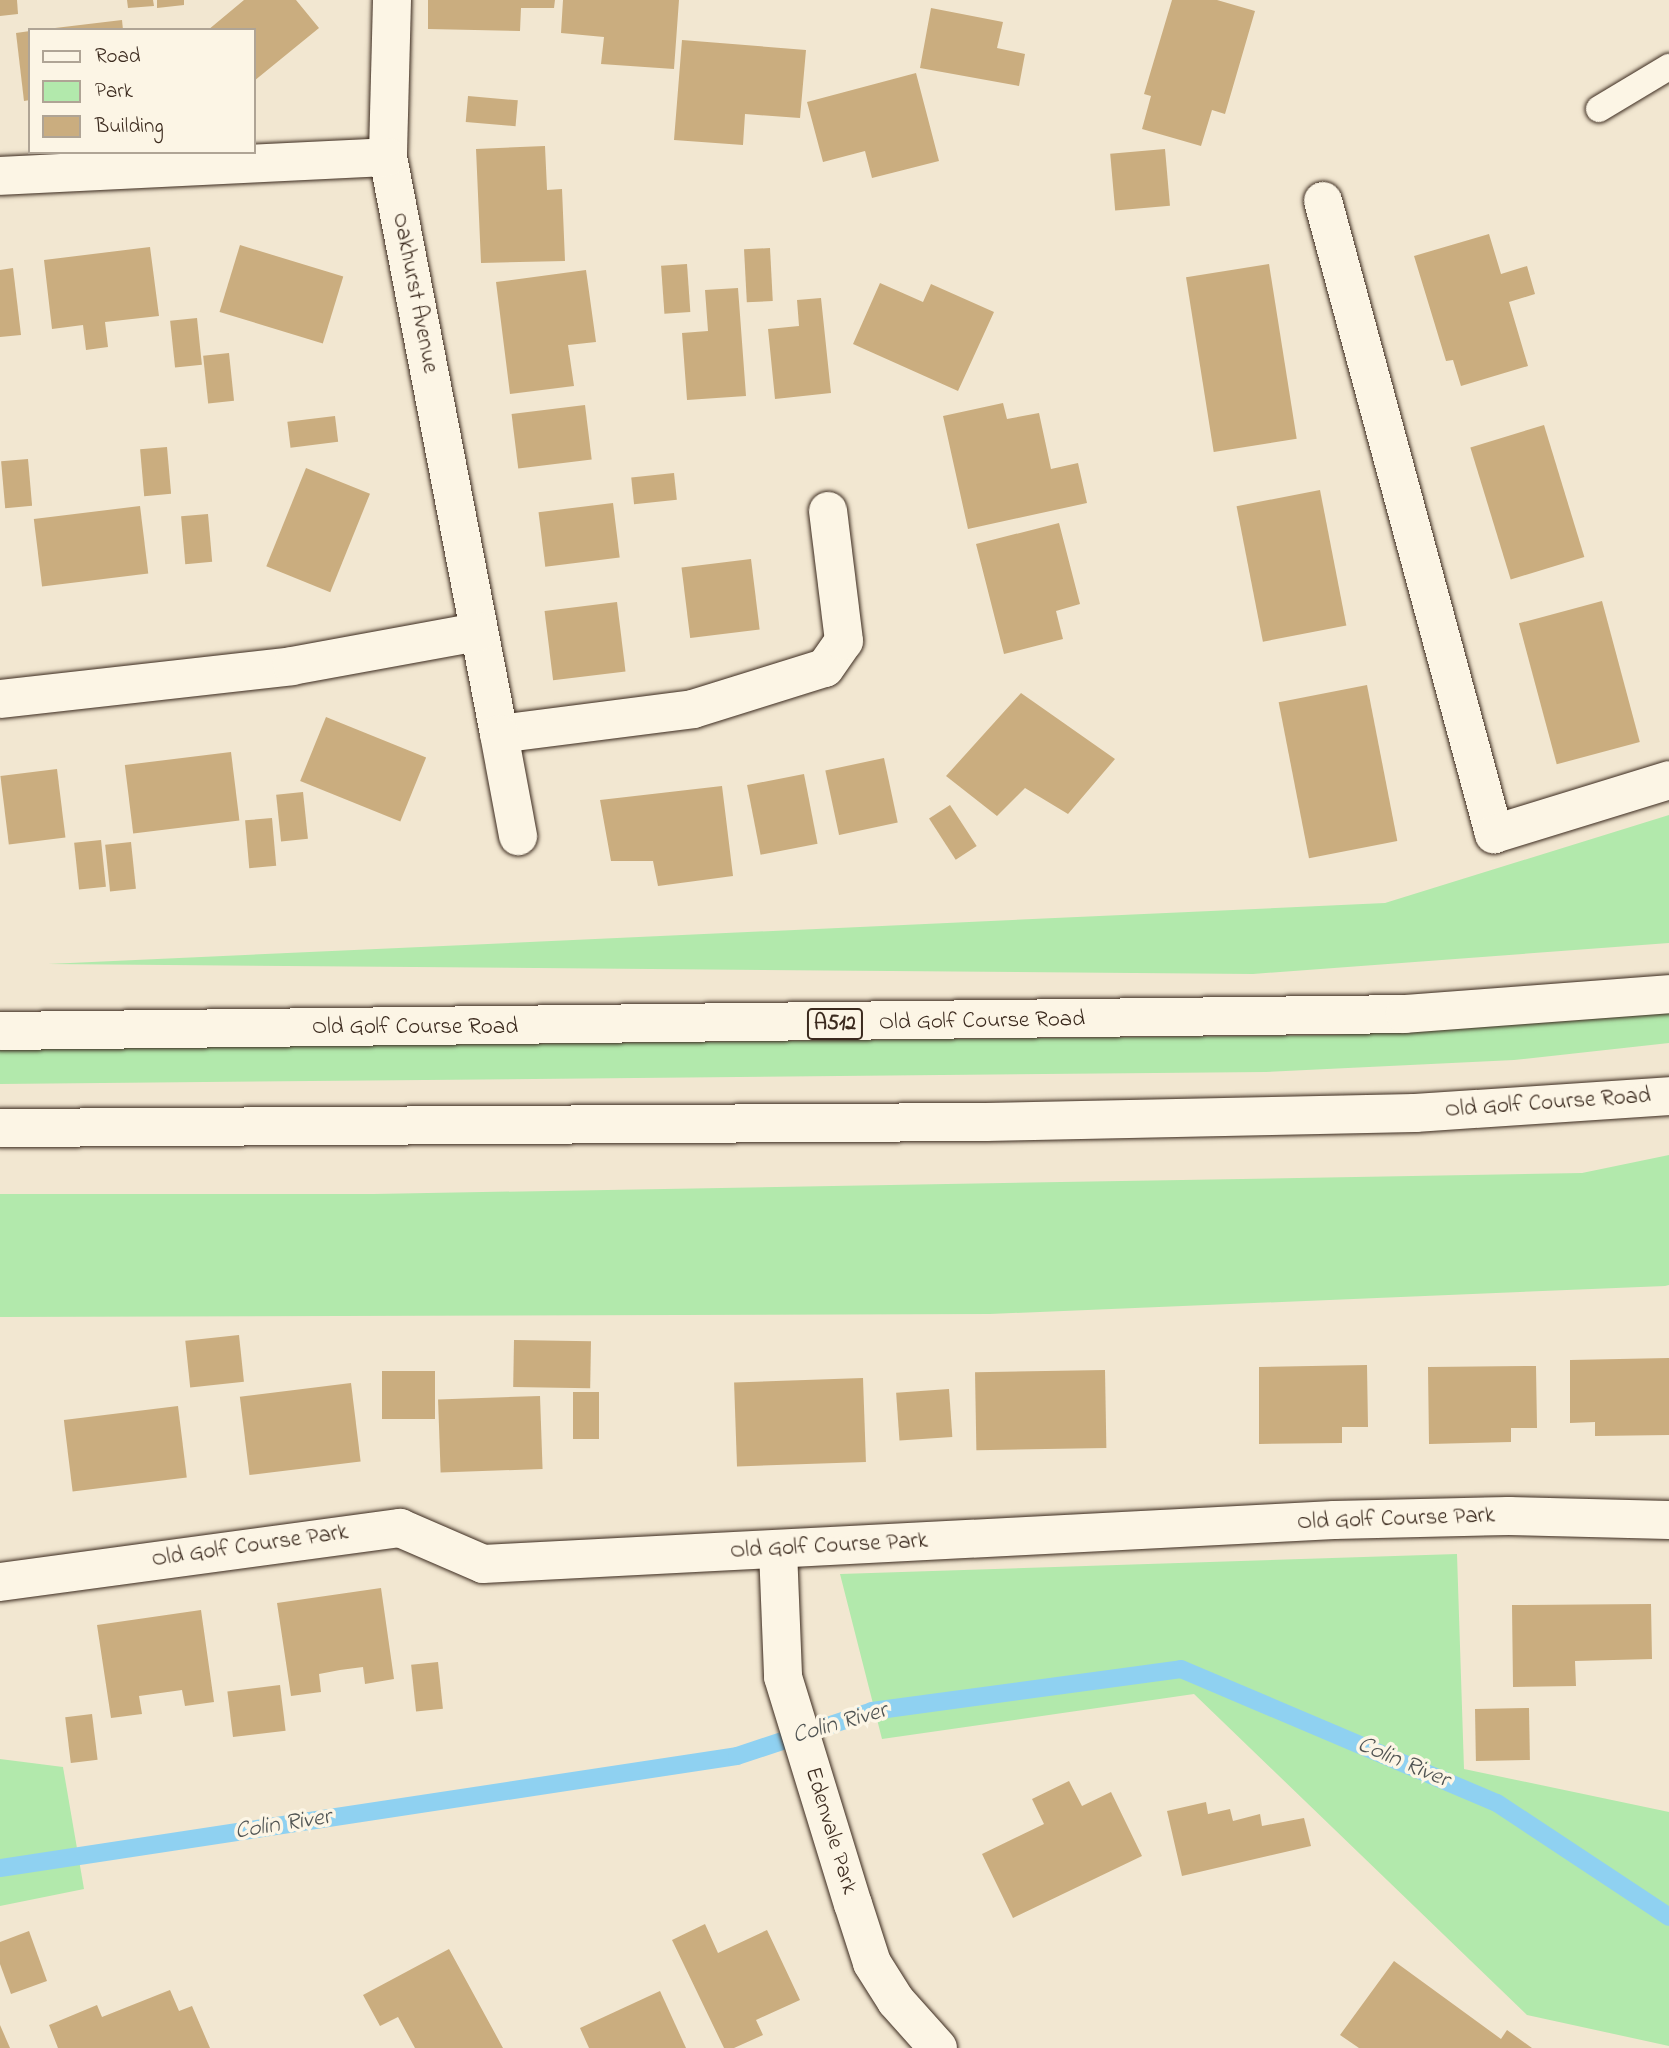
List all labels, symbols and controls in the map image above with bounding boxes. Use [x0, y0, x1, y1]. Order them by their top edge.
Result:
legend [28, 28, 256, 154]
text: Road [95, 42, 141, 72]
text: Park [95, 77, 133, 107]
text: Building [95, 112, 164, 142]
street label: Oakhurst Avenue [385, 211, 443, 375]
road number: A512 [805, 1006, 865, 1042]
street label: Old Golf Course Road [879, 1006, 1085, 1038]
street label: Old Golf Course Road [312, 1014, 518, 1042]
street label: Old Golf Course Road [1444, 1083, 1652, 1125]
street label: Old Golf Course Park [1297, 1503, 1495, 1537]
street label: Old Golf Course Park [150, 1520, 350, 1574]
street label: Old Golf Course Park [730, 1528, 928, 1566]
water label: Colin River [789, 1697, 891, 1751]
water label: Colin River [1353, 1731, 1453, 1795]
street label: Edenvale Park [798, 1764, 862, 1898]
water label: Colin River [233, 1803, 333, 1847]

